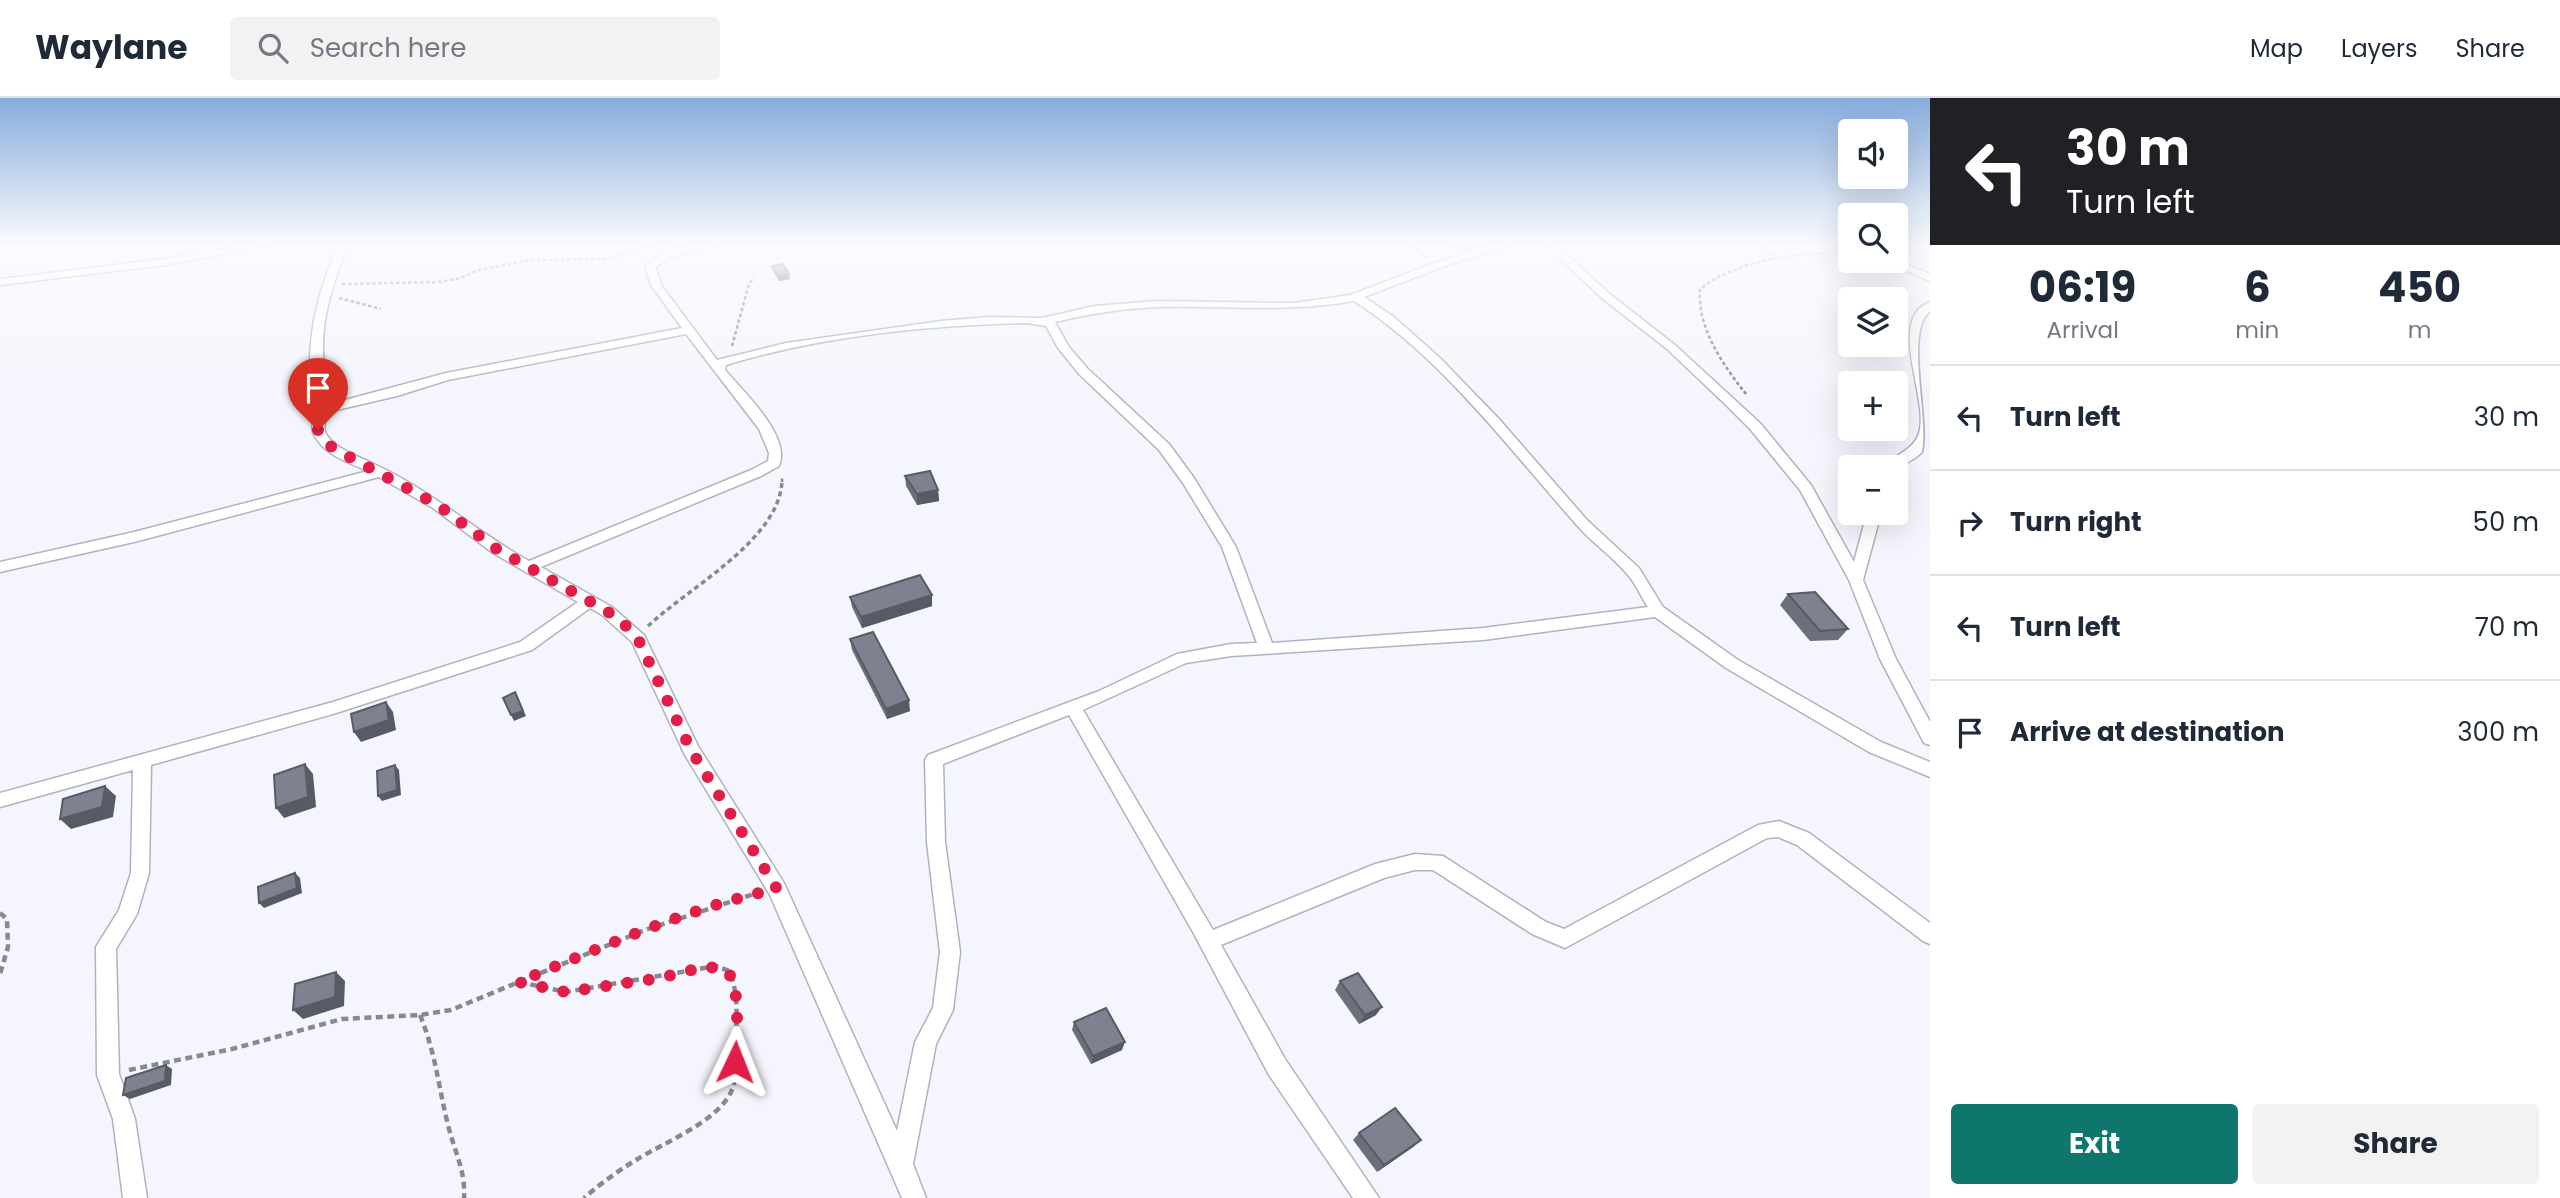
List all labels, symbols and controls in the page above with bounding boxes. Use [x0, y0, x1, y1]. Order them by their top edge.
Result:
search box [230, 17, 720, 80]
text: Waylane [35, 24, 188, 71]
icon: search [254, 29, 292, 67]
text: Search here [310, 30, 466, 66]
text: Map [2250, 32, 2303, 65]
text: Layers [2341, 32, 2417, 65]
text: Share [2455, 32, 2525, 65]
text: 30 m [2066, 114, 2190, 182]
map controls [1838, 119, 1908, 525]
button: sound [1838, 119, 1908, 189]
icon: left [1951, 126, 2042, 217]
text: Turn left [2066, 179, 2195, 224]
button: search [1838, 203, 1908, 273]
text: 06:19 [2029, 258, 2136, 317]
text: 6 [2244, 258, 2271, 317]
text: 450 [2378, 258, 2461, 317]
button: layers [1838, 287, 1908, 357]
text: Arrival [2046, 314, 2119, 346]
text: min [2235, 314, 2279, 346]
text: m [2408, 314, 2431, 346]
pin [288, 358, 348, 430]
icon: arrive [299, 369, 337, 407]
button: + [1838, 371, 1908, 441]
icon: left [1951, 399, 1989, 437]
text: Turn left [2010, 399, 2121, 435]
text: 30 m [2474, 399, 2539, 435]
button: − [1838, 455, 1908, 525]
icon: right [1951, 504, 1989, 542]
text: Turn right [2010, 504, 2142, 540]
text: 50 m [2473, 504, 2539, 540]
icon: left [1951, 609, 1989, 647]
text: Turn left [2010, 609, 2121, 645]
text: 70 m [2475, 609, 2539, 645]
icon: arrive [1951, 714, 1989, 752]
text: Arrive at destination [2010, 714, 2285, 750]
text: 300 m [2457, 714, 2539, 750]
position arrow [698, 1025, 772, 1099]
button: Exit [1951, 1104, 2238, 1184]
button: Share [2252, 1104, 2539, 1184]

